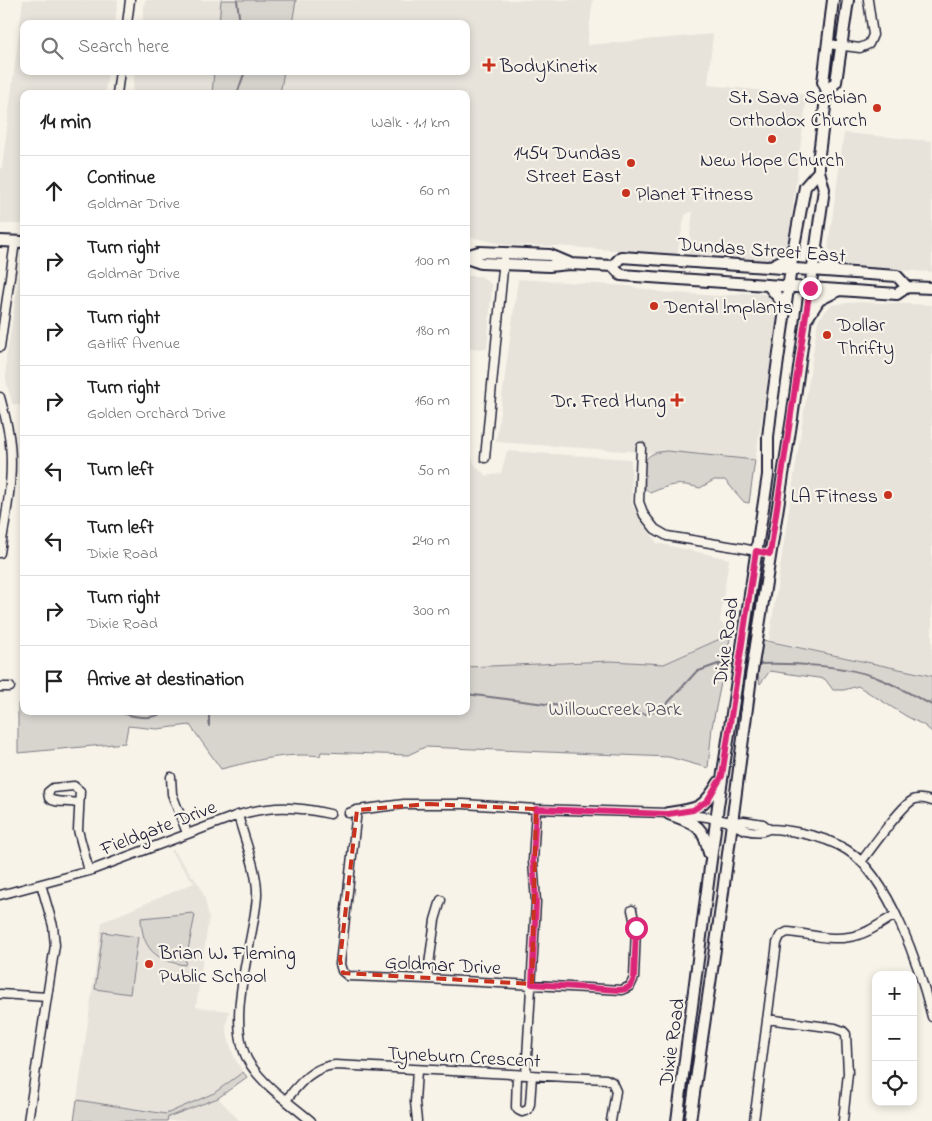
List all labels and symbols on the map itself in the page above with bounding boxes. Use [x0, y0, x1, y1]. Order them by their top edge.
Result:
place label: BodyKinetix [499, 53, 598, 82]
marker: BodyKinetix [482, 58, 496, 72]
place label: St. Sava Serbian Orthodox Church [728, 84, 867, 136]
marker: St. Sava Serbian Orthodox Church [871, 102, 883, 114]
marker: New Hope Church [766, 133, 778, 145]
place label: 1454 Dundas Street East [514, 140, 621, 192]
place label: New Hope Church [700, 147, 844, 176]
marker: 1454 Dundas Street East [625, 157, 637, 169]
place label: Planet Fitness [636, 181, 754, 210]
marker: Planet Fitness [620, 187, 632, 199]
street label: Dundas Street East [676, 231, 847, 272]
route end [799, 277, 822, 300]
place label: Dental !mplants [663, 294, 793, 323]
marker: Dental !mplants [648, 300, 660, 312]
place label: Dollar Thrifty [836, 312, 894, 364]
marker: Dollar Thrifty [821, 329, 833, 341]
place label: Dr. Fred Hung [550, 388, 666, 418]
marker: Dr. Fred Hung [670, 393, 684, 407]
place label: LA Fitness [791, 483, 878, 512]
marker: LA Fitness [882, 489, 894, 501]
street label: Dixie Road [707, 596, 748, 688]
park label: Willowcreek Park [548, 696, 682, 725]
street label: Fieldgate Drive [96, 794, 222, 866]
route start [625, 917, 648, 940]
place label: Brian W. Fleming Public School [158, 940, 296, 992]
street label: Goldmar Drive [384, 949, 502, 984]
marker: Brian W. Fleming Public School [143, 958, 155, 970]
street label: Dixie Road [653, 997, 694, 1089]
street label: Tyneburn Crescent [386, 1040, 542, 1077]

